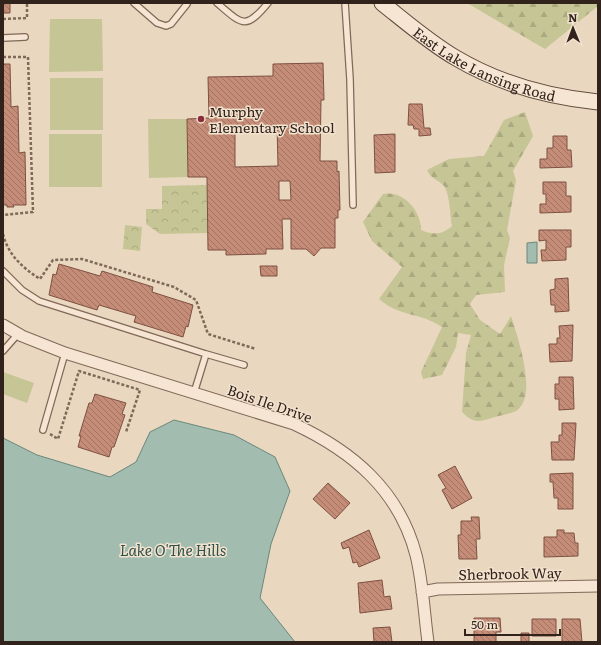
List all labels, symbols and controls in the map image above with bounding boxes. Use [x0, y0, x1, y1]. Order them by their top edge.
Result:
north arrow [553, 8, 593, 48]
text: N [568, 9, 578, 25]
street label: East Lake Lansing Road [409, 22, 558, 105]
place label: Murphy Elementary School [209, 101, 335, 137]
marker: Murphy Elementary School [196, 114, 206, 124]
street label: Bois Ile Drive [225, 379, 315, 427]
water label: Lake O'The Hills [120, 538, 226, 561]
street label: Sherbrook Way [458, 562, 563, 584]
scale bar [465, 611, 560, 637]
text: 50 m [471, 615, 498, 633]

